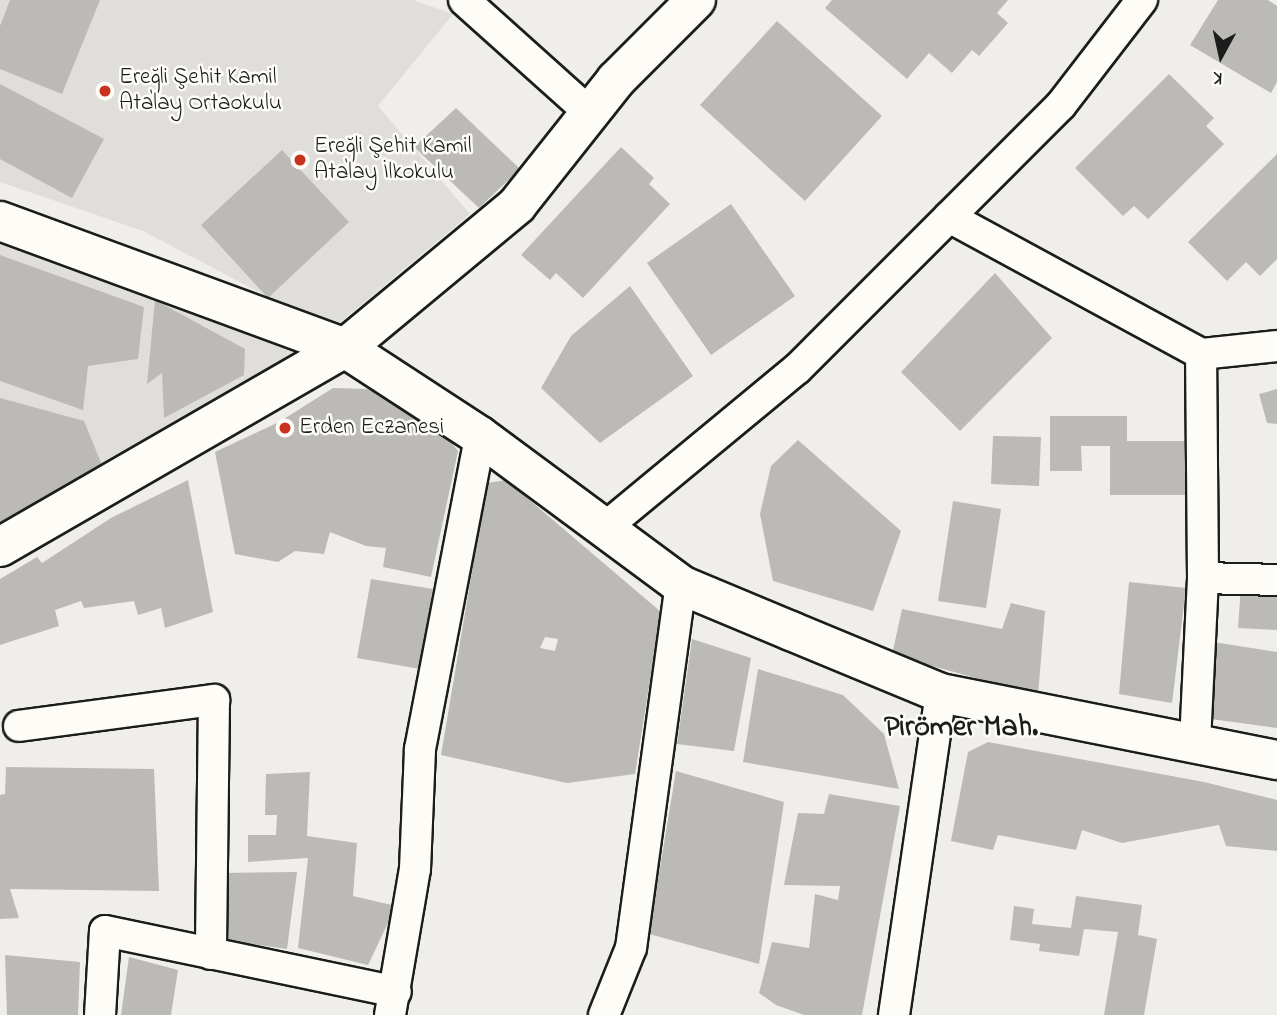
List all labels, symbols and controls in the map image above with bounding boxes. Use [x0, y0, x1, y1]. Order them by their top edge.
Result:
north arrow [1186, 21, 1256, 91]
text: K [1212, 63, 1224, 91]
place label: Ereğli Şehit Kamil Atalay Ortaokulu [119, 64, 282, 118]
marker: Ereğli Şehit Kamil Atalay Ortaokulu [97, 83, 113, 99]
place label: Ereğli Şehit Kamil Atalay İlkokulu [314, 133, 472, 187]
marker: Ereğli Şehit Kamil Atalay İlkokulu [292, 152, 308, 168]
place label: Erden Eczanesi [299, 414, 444, 442]
marker: Erden Eczanesi [277, 420, 293, 436]
district label: Pirömer Mah. [884, 710, 1038, 746]

